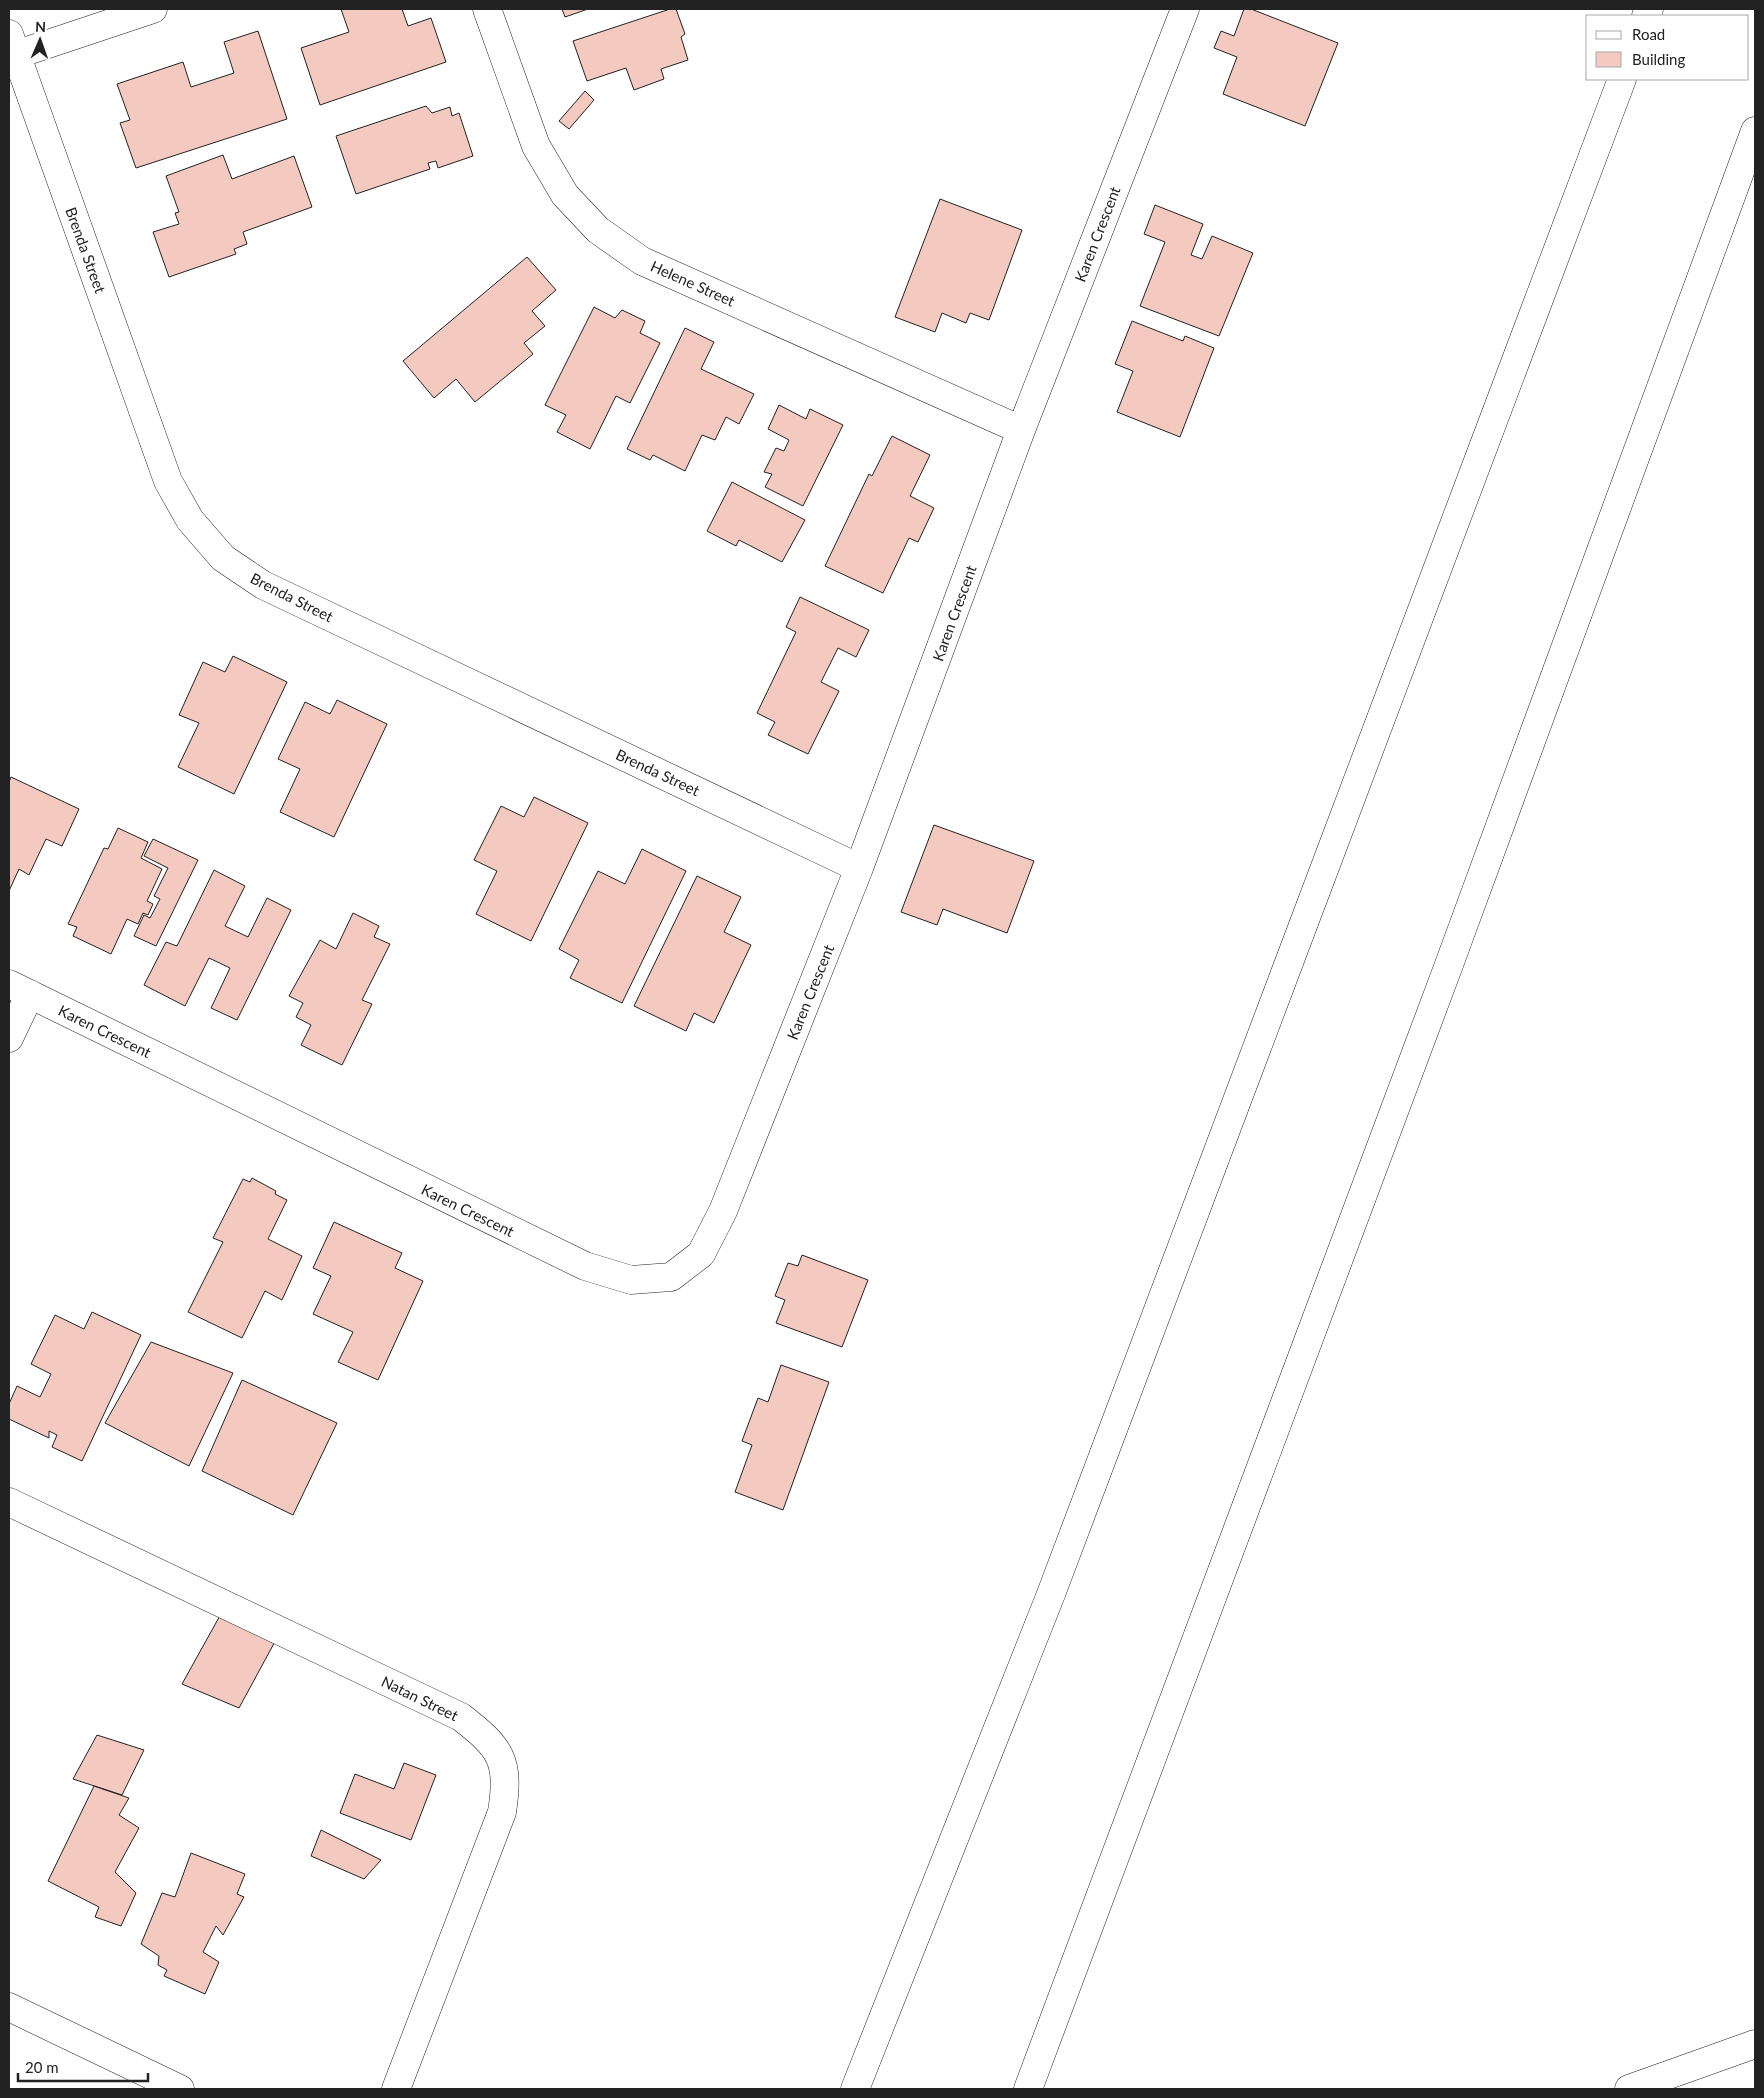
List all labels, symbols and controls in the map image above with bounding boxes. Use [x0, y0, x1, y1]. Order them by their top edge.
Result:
north arrow [15, 15, 65, 65]
legend [1586, 15, 1749, 80]
text: N [35, 18, 46, 35]
text: Road [1632, 25, 1665, 43]
text: Building [1632, 50, 1685, 68]
street label: Karen Crescent [1071, 183, 1124, 284]
street label: Brenda Street [62, 205, 110, 296]
street label: Helene Street [648, 256, 738, 310]
street label: Karen Crescent [928, 562, 980, 663]
street label: Brenda Street [248, 569, 337, 626]
street label: Brenda Street [613, 745, 703, 799]
street label: Karen Crescent [783, 941, 837, 1042]
street label: Karen Crescent [56, 1001, 155, 1061]
street label: Karen Crescent [419, 1180, 518, 1240]
street label: Natan Street [379, 1672, 462, 1725]
scale bar [18, 2050, 148, 2082]
text: 20 m [25, 2058, 59, 2076]

